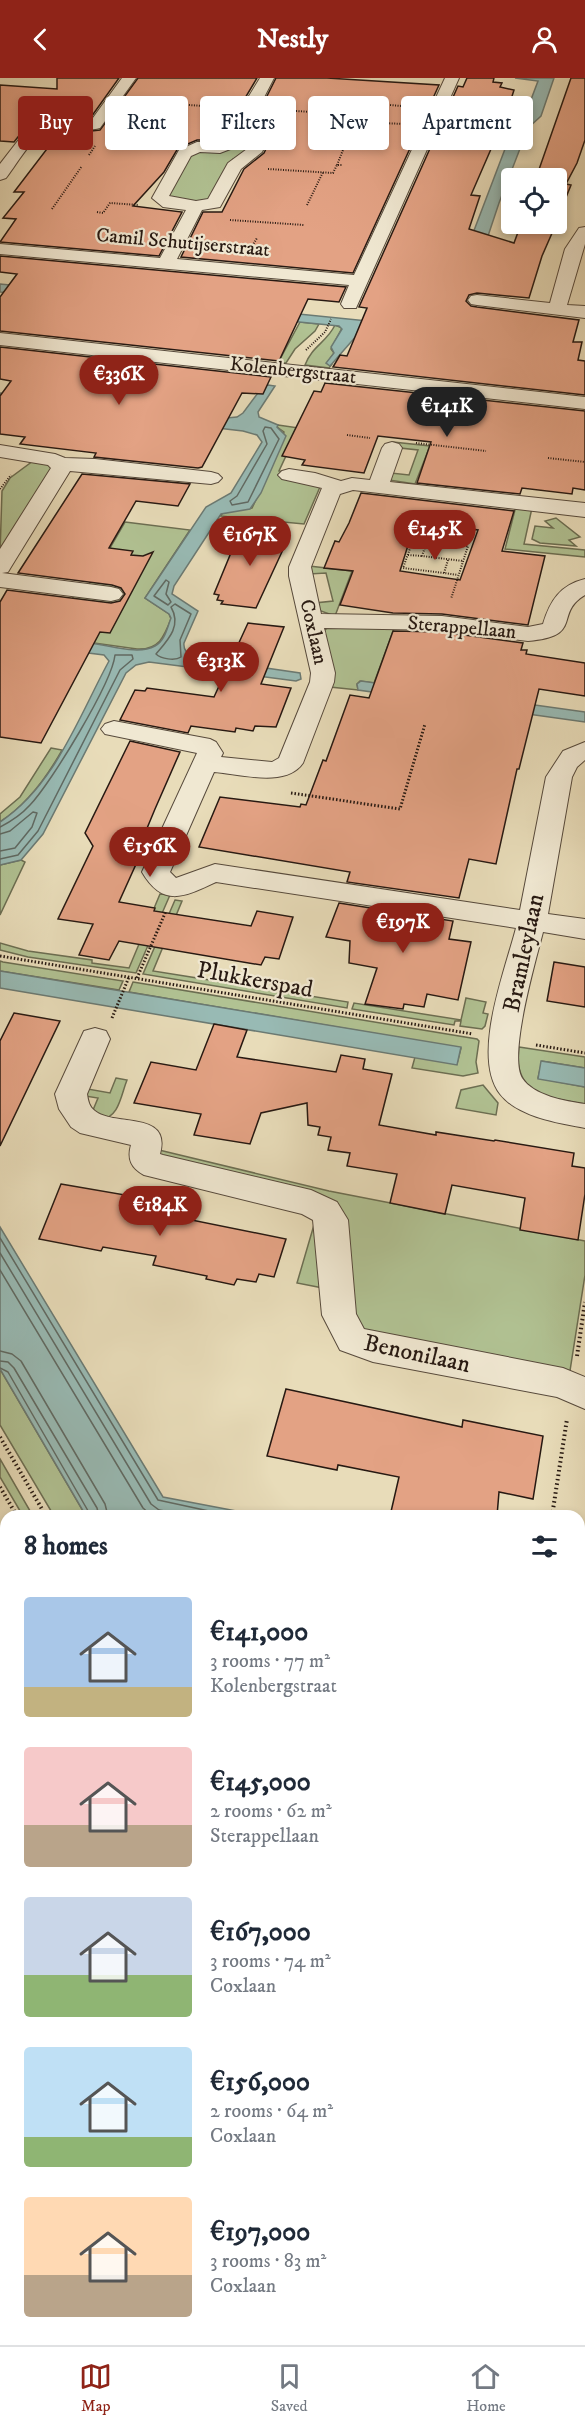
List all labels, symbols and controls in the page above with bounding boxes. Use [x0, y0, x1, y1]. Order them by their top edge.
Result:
text: Nestly [257, 22, 328, 56]
icon: back [24, 23, 57, 56]
icon: person [528, 23, 561, 56]
chip: Buy [18, 96, 93, 150]
chip: Rent [105, 96, 188, 150]
chip: Filters [200, 96, 296, 150]
chip: New [308, 96, 389, 150]
chip: Apartment [401, 96, 533, 150]
map controls [501, 168, 567, 234]
button: locate [501, 168, 567, 234]
street label: Camil Schutijserstraat [95, 223, 271, 263]
street label: Kolenbergstraat [229, 352, 357, 390]
pin: €336K [77, 355, 161, 406]
text: €336K [93, 362, 145, 387]
pin: €141K [405, 387, 489, 438]
text: €141K [421, 394, 473, 419]
pin: €145K [393, 510, 477, 561]
pin: €167K [208, 516, 292, 567]
text: €145K [408, 517, 462, 542]
text: €167K [223, 523, 277, 548]
street label: Coxlaan [293, 597, 333, 668]
street label: Sterappellaan [407, 611, 518, 645]
pin: €313K [179, 642, 263, 693]
text: €313K [197, 649, 245, 674]
pin: €156K [108, 827, 192, 878]
text: €156K [123, 834, 177, 859]
street label: Bramleylaan [497, 891, 551, 1015]
pin: €197K [361, 903, 445, 954]
text: €197K [376, 910, 430, 935]
street label: Plukkerspad [195, 955, 315, 1005]
pin: €184K [118, 1186, 202, 1237]
text: €184K [133, 1193, 187, 1218]
street label: Benonilaan [361, 1328, 473, 1380]
text: 8 homes [24, 1530, 108, 1563]
icon: filters [528, 1530, 561, 1563]
text: €141,000 [210, 1616, 308, 1649]
icon: home [72, 1621, 144, 1693]
text: 3 rooms · 77 m² [210, 1649, 330, 1674]
text: Kolenbergstraat [210, 1674, 337, 1699]
text: €145,000 [210, 1766, 311, 1799]
icon: home [72, 1771, 144, 1843]
text: 2 rooms · 62 m² [210, 1799, 332, 1824]
text: Sterappellaan [210, 1824, 319, 1849]
text: €167,000 [210, 1916, 311, 1949]
icon: home [72, 1921, 144, 1993]
text: 3 rooms · 74 m² [210, 1949, 331, 1974]
text: Coxlaan [210, 1974, 276, 1999]
text: €156,000 [210, 2066, 310, 2099]
icon: home [72, 2071, 144, 2143]
text: 2 rooms · 64 m² [210, 2099, 333, 2124]
text: Coxlaan [210, 2124, 276, 2149]
text: €197,000 [210, 2216, 310, 2249]
icon: home [72, 2221, 144, 2293]
text: 3 rooms · 83 m² [210, 2249, 326, 2274]
text: Coxlaan [210, 2274, 276, 2299]
tab: Map [79, 2360, 112, 2416]
tab: Saved [271, 2360, 308, 2416]
tab: Home [466, 2360, 506, 2416]

